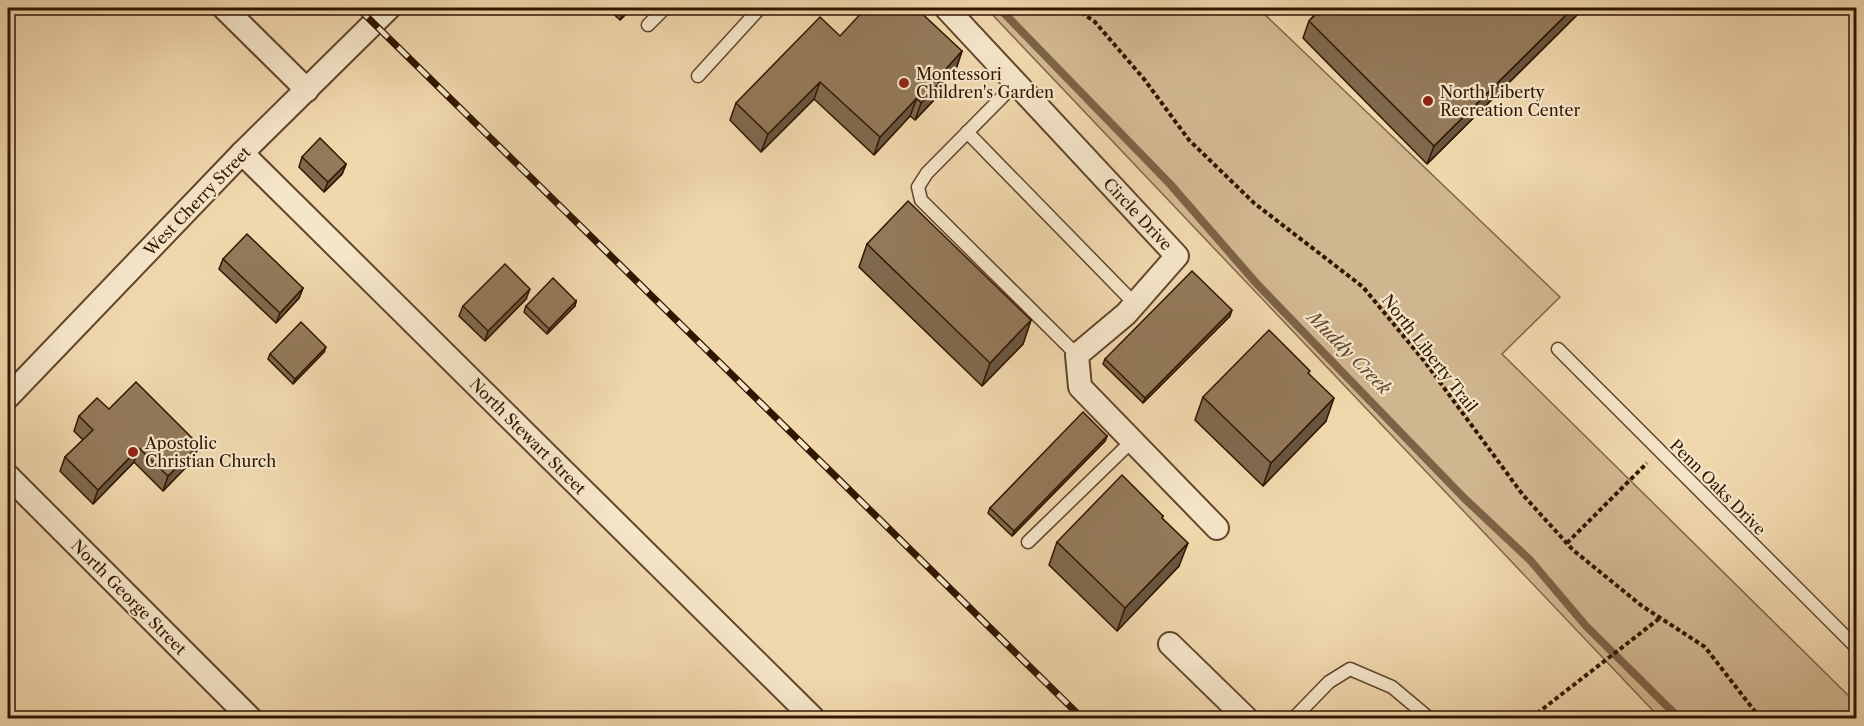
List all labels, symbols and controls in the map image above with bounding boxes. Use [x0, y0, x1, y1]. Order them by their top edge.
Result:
place label: Montessori Children's Garden [916, 64, 1054, 102]
marker: Montessori Children's Garden [897, 76, 911, 90]
place label: North Liberty Recreation Center [1440, 82, 1580, 120]
marker: North Liberty Recreation Center [1421, 94, 1435, 108]
street label: West Cherry Street [139, 142, 255, 261]
street label: Circle Drive [1099, 174, 1177, 254]
street label: North Liberty Trail [1378, 290, 1482, 416]
water label: Muddy Creek [1301, 305, 1396, 400]
street label: North Stewart Street [466, 374, 591, 499]
place label: Apostolic Christian Church [144, 433, 276, 471]
street label: Penn Oaks Drive [1666, 435, 1770, 539]
marker: Apostolic Christian Church [126, 445, 140, 459]
street label: North George Street [67, 535, 191, 659]

